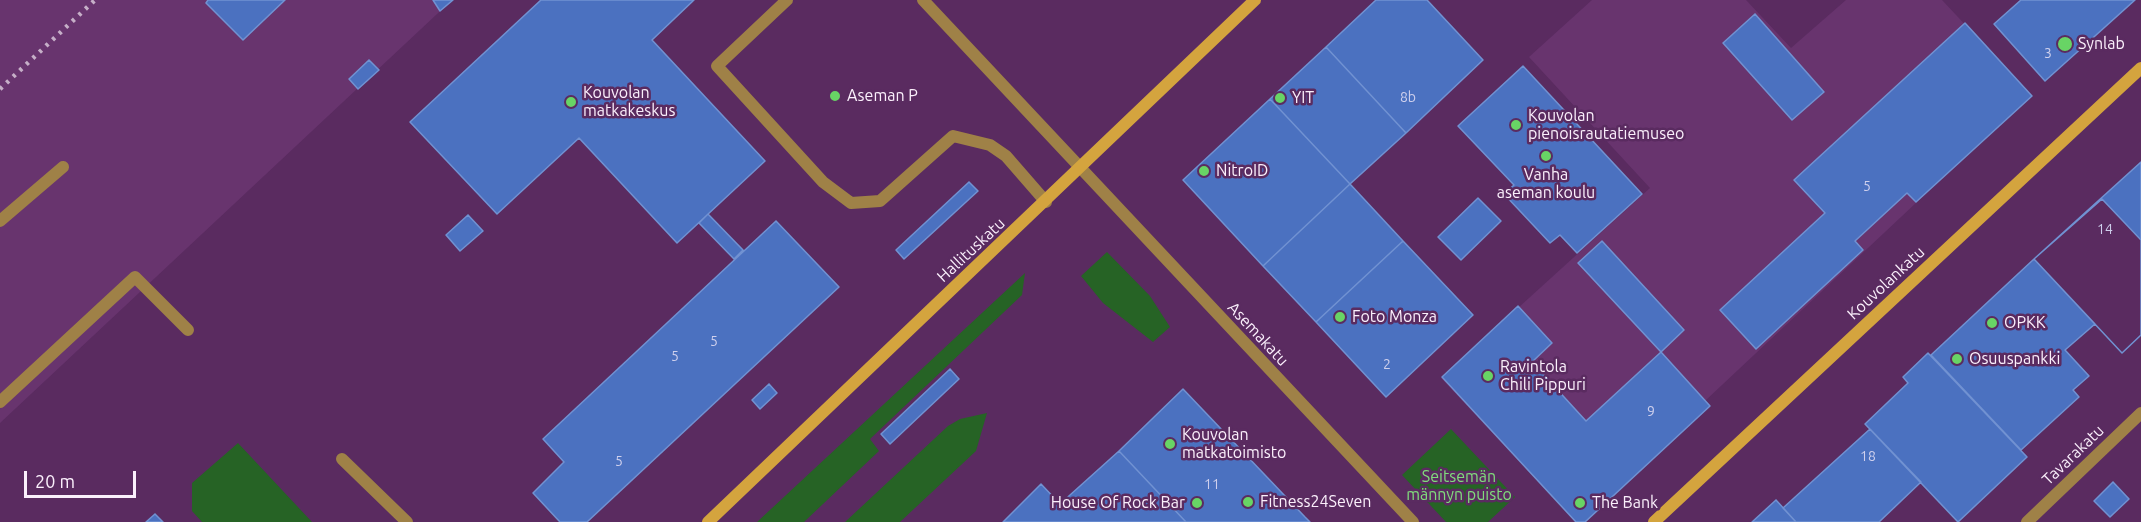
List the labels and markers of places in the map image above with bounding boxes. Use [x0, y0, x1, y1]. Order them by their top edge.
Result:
place label: Synlab [2078, 34, 2125, 54]
marker: Synlab [2056, 35, 2074, 53]
place label: Kouvolan matkakeskus [583, 83, 675, 121]
place label: Aseman P [847, 86, 918, 106]
place label: YIT [1292, 88, 1314, 108]
marker: Aseman P [828, 89, 842, 103]
marker: YIT [1273, 91, 1287, 105]
marker: Kouvolan matkakeskus [564, 95, 578, 109]
place label: Kouvolan pienoisrautatiemuseo [1528, 106, 1684, 144]
marker: Kouvolan pienoisrautatiemuseo [1509, 118, 1523, 132]
marker: Vanha aseman koulu [1539, 149, 1553, 163]
place label: NitroID [1216, 161, 1268, 181]
marker: NitroID [1197, 164, 1211, 178]
place label: Vanha aseman koulu [1497, 165, 1595, 203]
place label: Foto Monza [1352, 307, 1437, 327]
marker: Foto Monza [1333, 310, 1347, 324]
place label: OPKK [2004, 313, 2045, 333]
marker: OPKK [1985, 316, 1999, 330]
place label: Osuuspankki [1969, 349, 2060, 369]
marker: Osuuspankki [1950, 352, 1964, 366]
place label: Ravintola Chili Pippuri [1500, 357, 1586, 395]
marker: Ravintola Chili Pippuri [1481, 369, 1495, 383]
place label: Kouvolan matkatoimisto [1182, 425, 1286, 463]
marker: Kouvolan matkatoimisto [1163, 437, 1177, 451]
place label: Fitness24Seven [1260, 492, 1371, 512]
place label: House Of Rock Bar [1051, 493, 1185, 513]
place label: The Bank [1592, 493, 1658, 513]
marker: Fitness24Seven [1241, 495, 1255, 509]
marker: House Of Rock Bar [1190, 496, 1204, 510]
marker: The Bank [1573, 496, 1587, 510]

